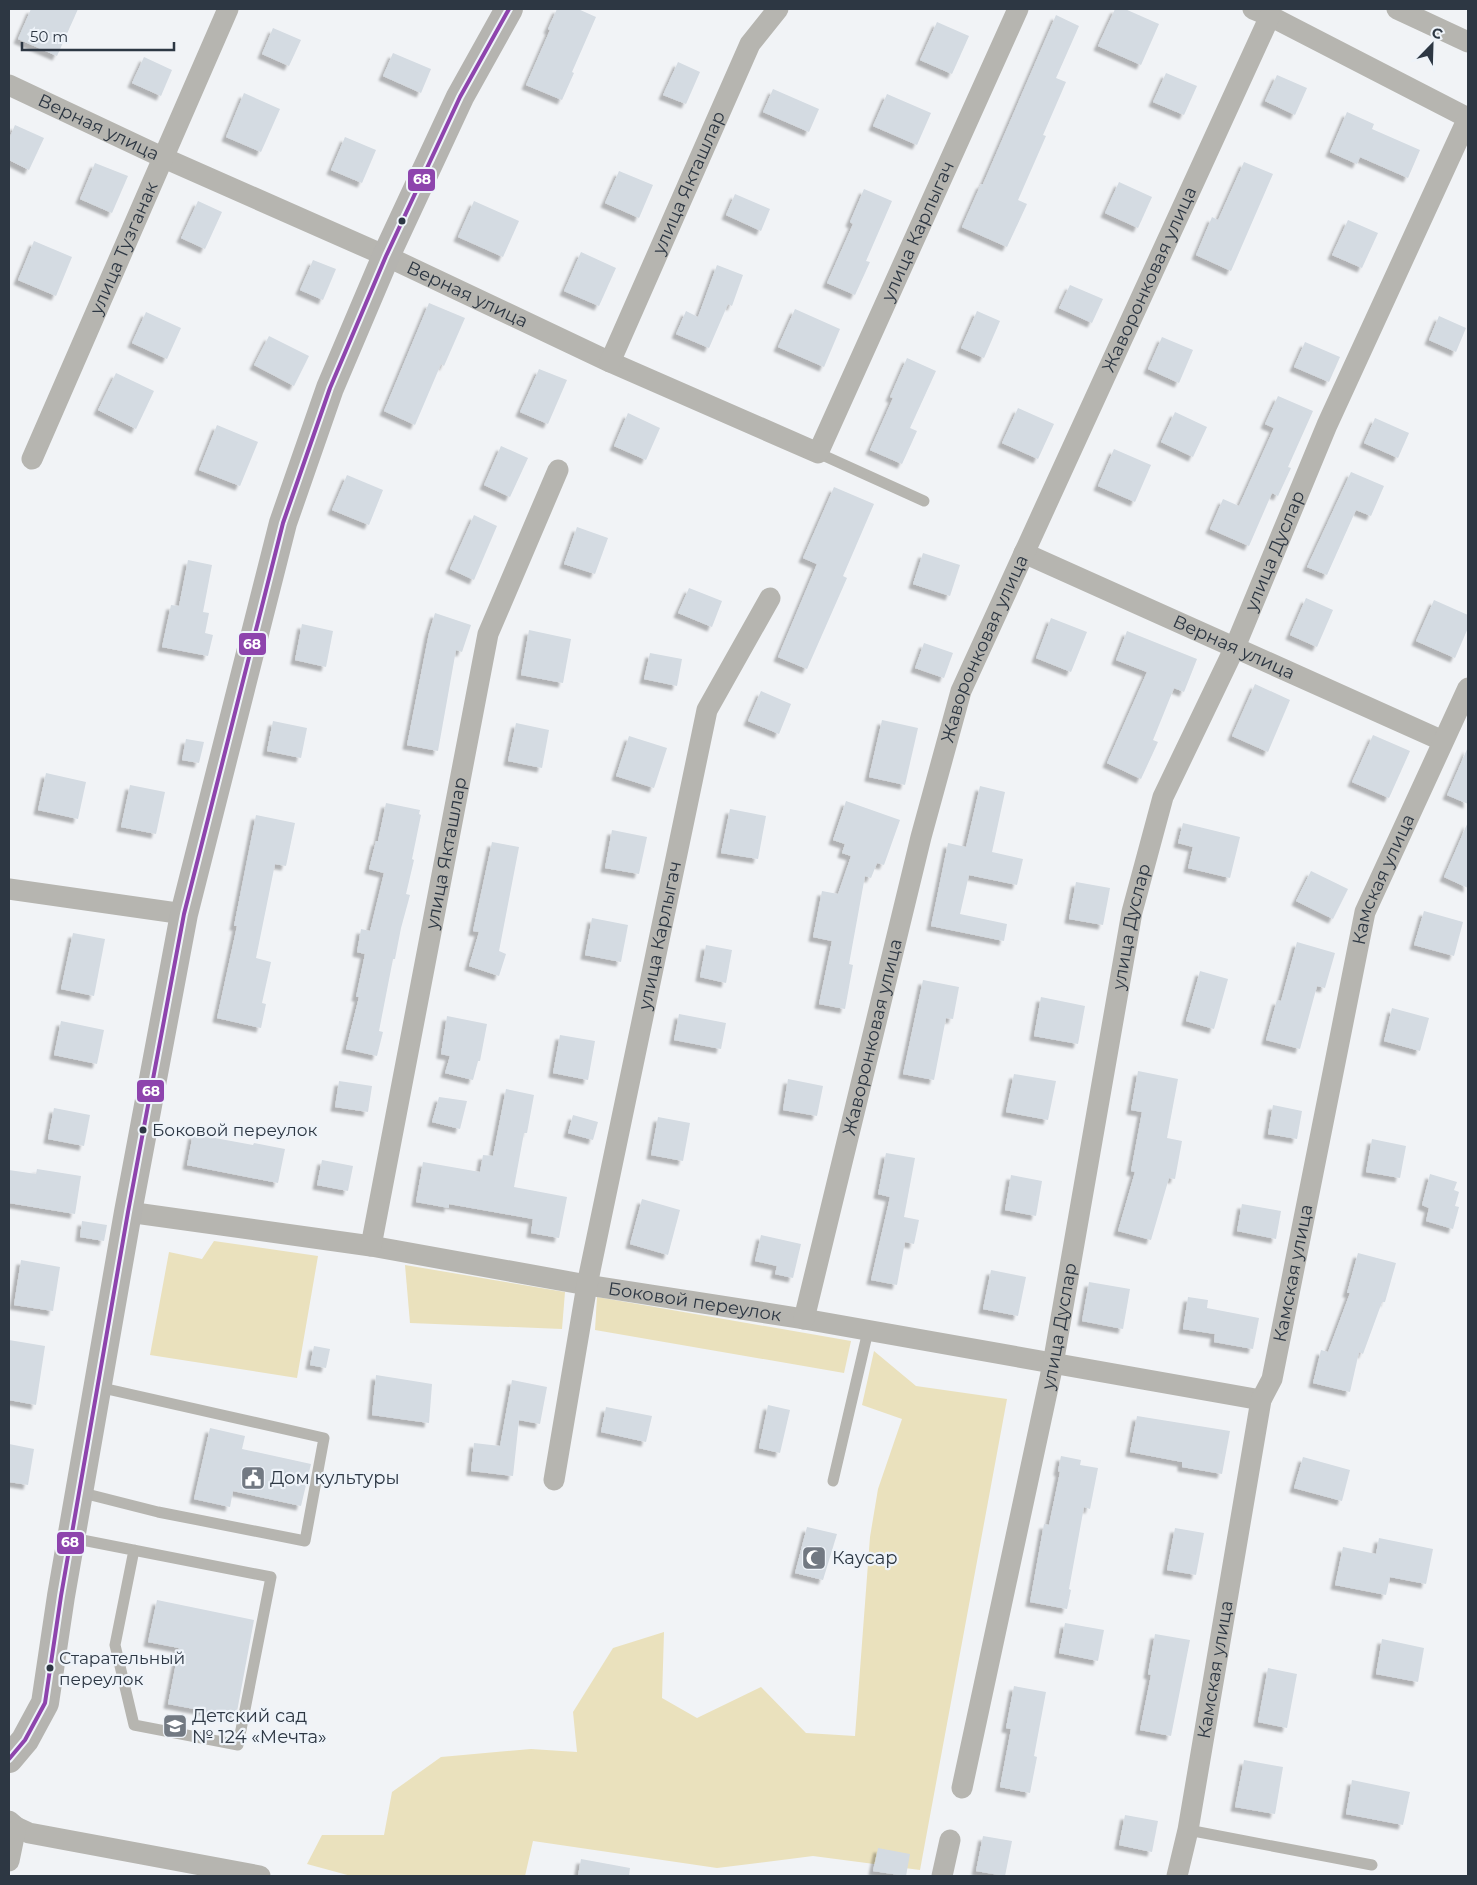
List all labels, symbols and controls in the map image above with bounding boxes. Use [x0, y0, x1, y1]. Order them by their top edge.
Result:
scale bar [22, 20, 175, 52]
north arrow [1407, 20, 1457, 70]
text: С [1429, 23, 1445, 43]
text: 50 m [30, 27, 68, 46]
street label: Верная улица [34, 89, 163, 165]
street label: улица Якташлар [647, 108, 730, 259]
street label: улица Карлыгач [876, 158, 959, 306]
line badge: 68 [407, 168, 436, 192]
text: 68 [413, 170, 431, 188]
street label: улица Тузганак [85, 178, 163, 319]
street label: Жаворонковая улица [1097, 183, 1201, 376]
unlabelled marker [397, 216, 407, 226]
street label: Верная улица [403, 256, 531, 333]
street label: улица Дуслар [1240, 487, 1310, 615]
street label: Жаворонковая улица [936, 551, 1033, 745]
street label: Верная улица [1169, 610, 1298, 684]
line badge: 68 [238, 632, 267, 656]
text: 68 [243, 635, 261, 653]
street label: улица Якташлар [421, 775, 471, 932]
street label: Камская улица [1348, 811, 1420, 947]
street label: улица Карлыгач [634, 859, 686, 1013]
street label: улица Дуслар [1107, 861, 1156, 992]
street label: Жаворонковая улица [838, 937, 907, 1138]
line badge: 68 [136, 1079, 165, 1103]
text: 68 [142, 1082, 160, 1100]
place label: Боковой переулок [152, 1120, 317, 1140]
marker: Боковой переулок [138, 1125, 148, 1135]
street label: Камская улица [1269, 1202, 1318, 1344]
street label: улица Дуслар [1037, 1261, 1081, 1393]
street label: Боковой переулок [607, 1277, 784, 1326]
public building icon: Дом культуры [240, 1465, 266, 1491]
place label: Дом культуры [270, 1467, 400, 1489]
line badge: 68 [56, 1531, 85, 1555]
text: 68 [61, 1533, 79, 1551]
mosque icon: Каусар [801, 1545, 827, 1571]
place label: Каусар [832, 1547, 898, 1569]
street label: Камская улица [1193, 1599, 1238, 1740]
place label: Старательный переулок [59, 1648, 185, 1689]
marker: Старательный переулок [45, 1663, 55, 1673]
place label: Детский сад № 124 «Мечта» [192, 1705, 327, 1748]
school or university icon: Детский сад № 124 «Мечта» [162, 1713, 188, 1739]

